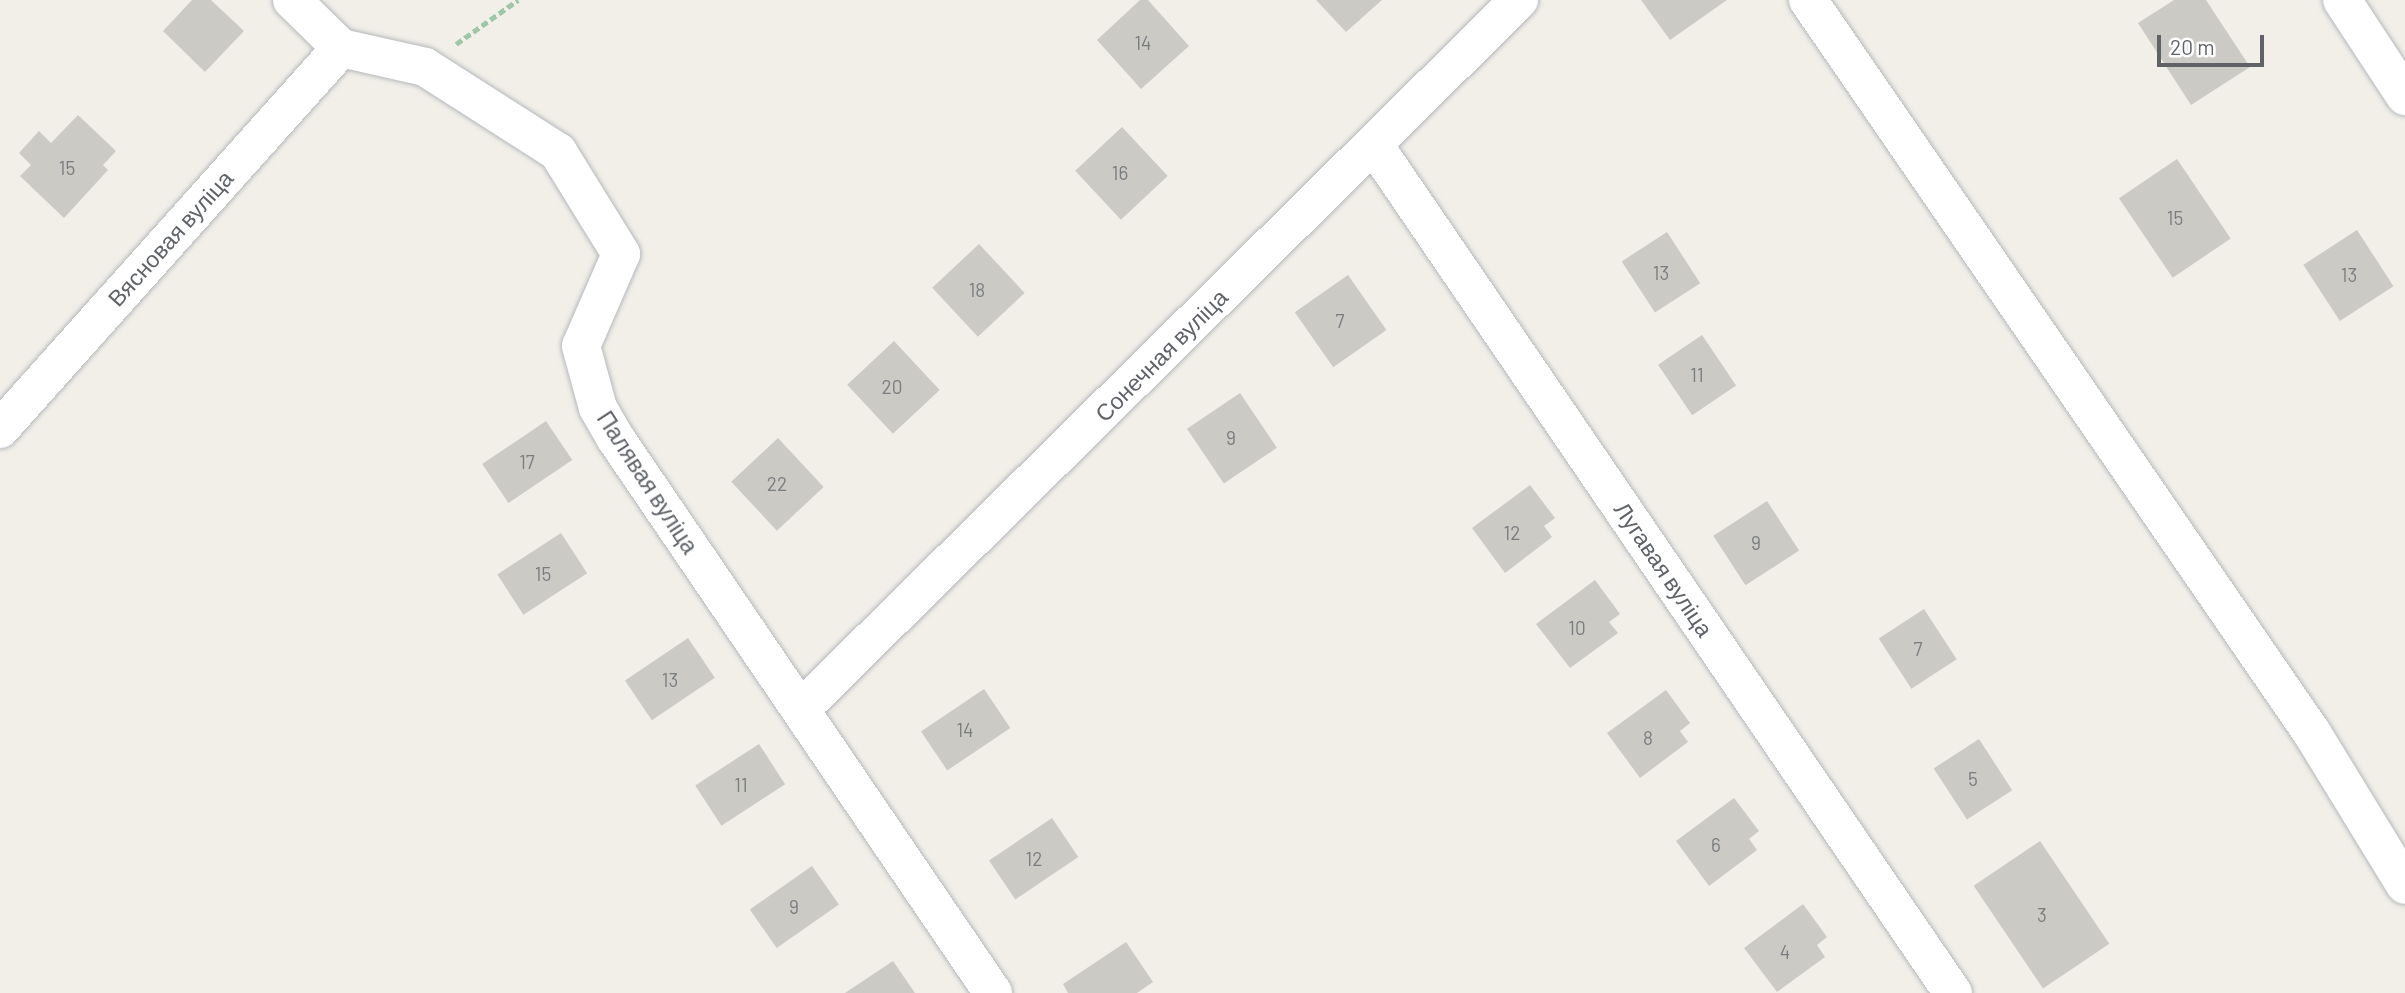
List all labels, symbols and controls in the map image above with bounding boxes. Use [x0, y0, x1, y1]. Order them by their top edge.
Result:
scale bar [2160, 21, 2267, 65]
house number: 14 [1134, 32, 1152, 54]
text: 20 m [2170, 34, 2215, 59]
house number: 15 [59, 157, 75, 179]
house number: 16 [1112, 162, 1128, 184]
street label: Вясновая вуліца [102, 164, 238, 312]
house number: 15 [2167, 207, 2183, 229]
house number: 13 [1653, 262, 1669, 284]
house number: 13 [2341, 264, 2357, 286]
house number: 18 [969, 279, 985, 301]
street label: Сонечная вуліца [1089, 283, 1233, 427]
house number: 7 [1336, 310, 1344, 332]
house number: 11 [1690, 364, 1704, 386]
house number: 20 [882, 376, 902, 398]
street label: Палявая вуліца [592, 406, 704, 558]
house number: 9 [1226, 427, 1236, 449]
house number: 17 [519, 451, 535, 473]
house number: 22 [767, 473, 787, 495]
street label: Лугавая вуліца [1609, 496, 1719, 642]
house number: 12 [1504, 522, 1520, 544]
house number: 9 [1751, 532, 1761, 554]
house number: 15 [535, 563, 551, 585]
house number: 10 [1568, 617, 1586, 639]
house number: 7 [1914, 638, 1922, 660]
house number: 13 [662, 669, 678, 691]
house number: 14 [956, 719, 974, 741]
house number: 8 [1643, 727, 1653, 749]
house number: 5 [1968, 768, 1978, 790]
house number: 11 [734, 774, 748, 796]
house number: 6 [1711, 834, 1721, 856]
house number: 12 [1026, 848, 1042, 870]
house number: 9 [789, 896, 799, 918]
house number: 3 [2037, 904, 2047, 926]
house number: 4 [1780, 941, 1790, 963]

